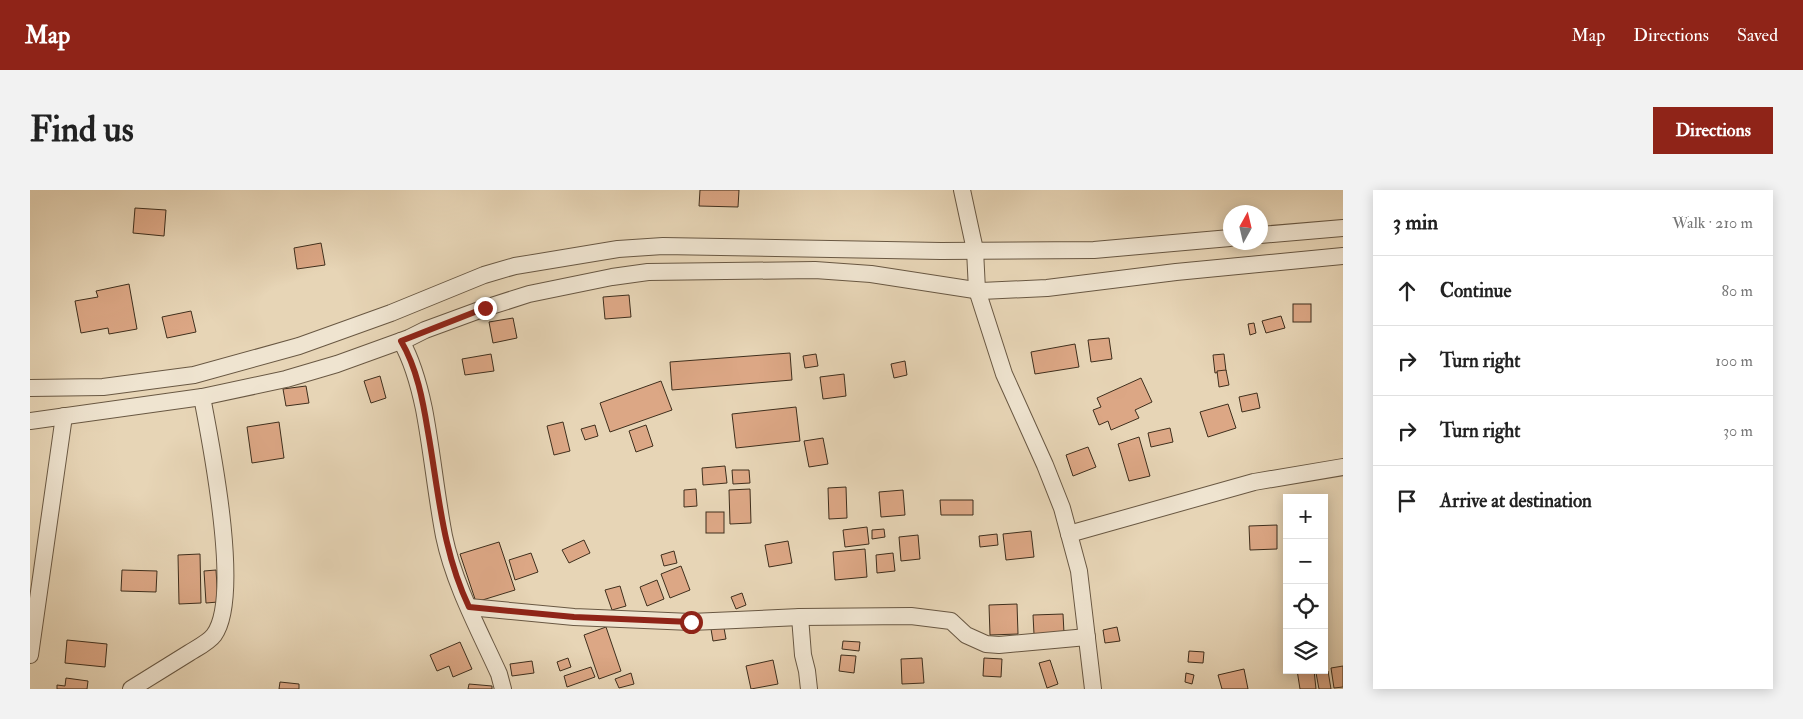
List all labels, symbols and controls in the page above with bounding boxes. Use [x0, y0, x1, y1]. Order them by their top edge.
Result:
text: Map [25, 20, 70, 51]
text: Map [1572, 24, 1605, 47]
text: Directions [1633, 24, 1709, 47]
text: Saved [1737, 24, 1778, 47]
button: Directions [1653, 107, 1773, 154]
text: Find us [30, 108, 134, 152]
north arrow [1223, 205, 1268, 250]
text: 3 min [1393, 209, 1438, 236]
text: Walk · 210 m [1672, 213, 1753, 233]
icon: ahead [1393, 277, 1421, 305]
text: Continue [1440, 279, 1511, 303]
text: 80 m [1722, 281, 1753, 301]
route end [474, 297, 497, 320]
icon: right [1393, 347, 1421, 375]
text: Turn right [1440, 349, 1520, 373]
text: 100 m [1715, 351, 1753, 371]
icon: right [1393, 417, 1421, 445]
text: Turn right [1440, 419, 1520, 443]
text: 30 m [1723, 421, 1753, 441]
icon: arrive [1393, 487, 1421, 515]
text: Arrive at destination [1440, 489, 1592, 513]
map controls [1283, 494, 1328, 674]
button: + [1283, 494, 1328, 539]
button: − [1283, 539, 1328, 584]
button: locate [1283, 584, 1328, 629]
route start [680, 611, 703, 634]
button: layers [1283, 629, 1328, 674]

